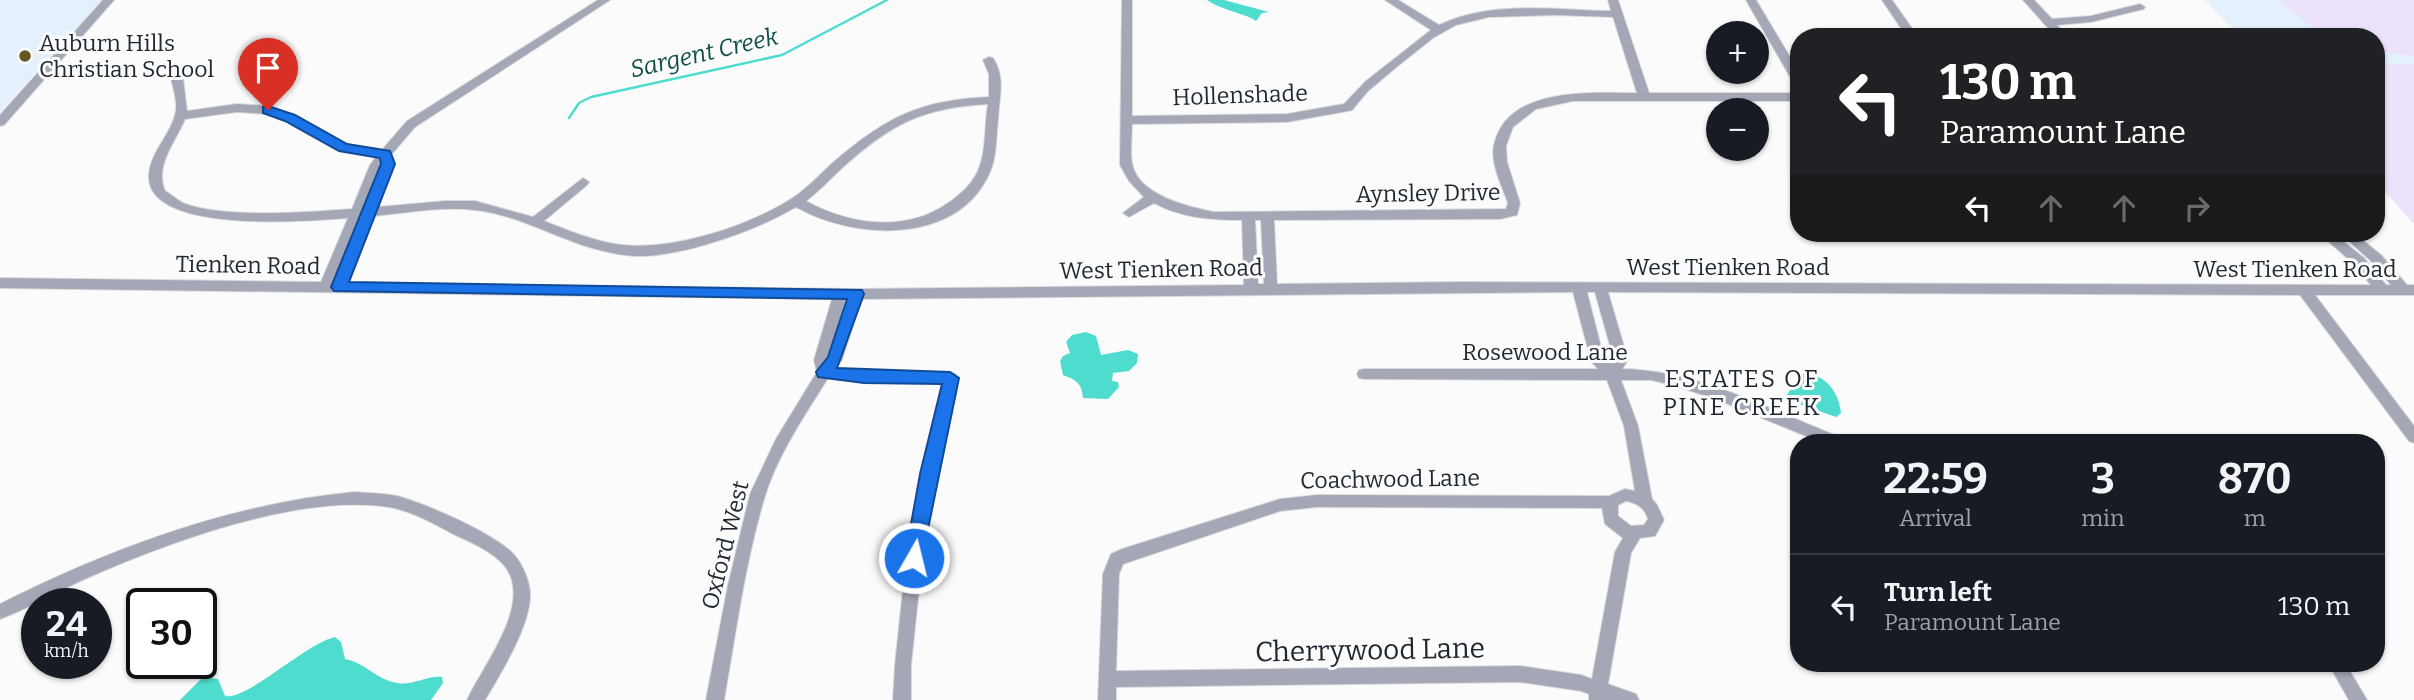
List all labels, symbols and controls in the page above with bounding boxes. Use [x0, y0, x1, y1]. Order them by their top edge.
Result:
map controls [1706, 21, 1769, 161]
button: + [1706, 21, 1769, 84]
water label: Sargent Creek [627, 22, 782, 84]
place label: Auburn Hills Christian School [39, 29, 214, 83]
pin [238, 38, 298, 110]
marker: Auburn Hills Christian School [17, 48, 33, 64]
icon: arrive [249, 49, 287, 87]
text: 130 m [1940, 53, 2076, 112]
icon: left [1825, 56, 1916, 147]
street label: Hollenshade [1172, 79, 1308, 111]
button: − [1706, 98, 1769, 161]
text: Paramount Lane [1940, 113, 2186, 151]
street label: Aynsley Drive [1355, 178, 1501, 208]
icon: left [1959, 189, 1997, 227]
icon: ahead [2032, 189, 2070, 227]
icon: ahead [2105, 189, 2143, 227]
icon: right [2178, 189, 2216, 227]
street label: Tienken Road [175, 250, 321, 280]
street label: West Tienken Road [1059, 253, 1263, 285]
street label: West Tienken Road [1626, 253, 1830, 281]
street label: West Tienken Road [2193, 255, 2397, 283]
street label: Rosewood Lane [1462, 338, 1628, 366]
district label: ESTATES OF PINE CREEK [1663, 365, 1821, 421]
text: 22:59 [1883, 454, 1988, 504]
text: 3 [2091, 454, 2115, 504]
text: 870 [2218, 454, 2292, 504]
street label: Coachwood Lane [1300, 463, 1480, 495]
street label: Oxford West [695, 478, 755, 612]
text: Arrival [1899, 504, 1972, 532]
text: min [2081, 504, 2124, 532]
text: m [2244, 504, 2266, 532]
position arrow [877, 521, 951, 595]
text: Turn left [1884, 577, 1992, 608]
speed limit sign: 30 [126, 588, 217, 679]
icon: left [1825, 588, 1863, 626]
text: 130 m [2278, 591, 2350, 622]
text: 24 [46, 603, 87, 645]
text: Paramount Lane [1884, 608, 2061, 636]
street label: Cherrywood Lane [1255, 631, 1485, 669]
text: km/h [44, 640, 89, 662]

